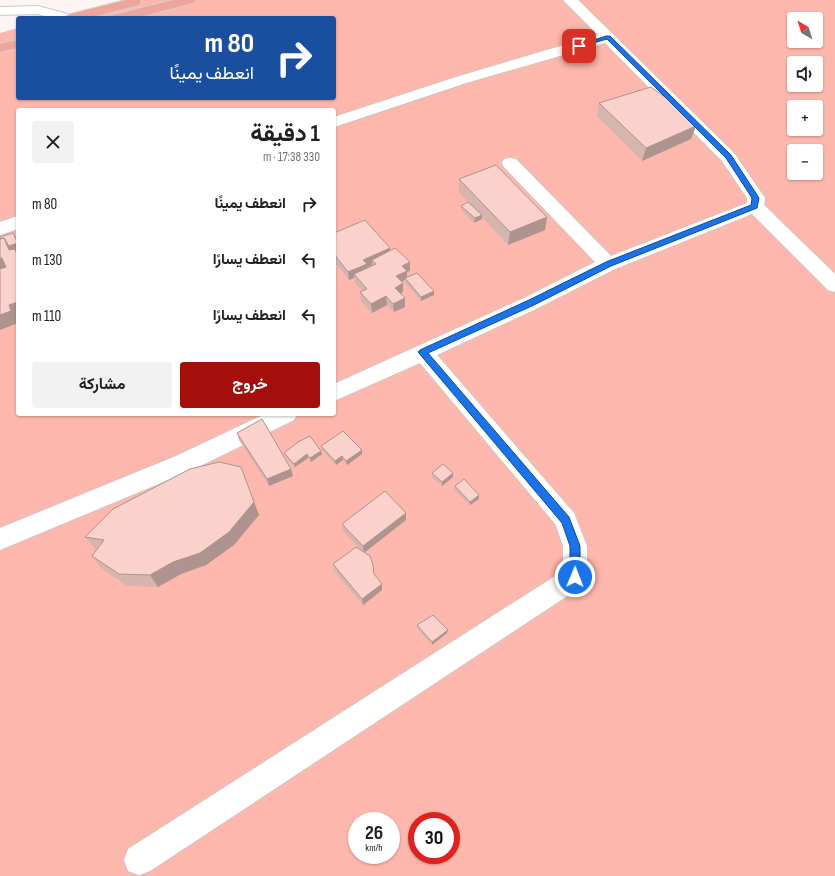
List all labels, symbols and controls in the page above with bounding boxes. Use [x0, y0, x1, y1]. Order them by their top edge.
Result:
north arrow [787, 12, 823, 48]
map controls [787, 12, 823, 180]
text: 80 m [205, 27, 254, 60]
pin [562, 29, 596, 63]
icon: right [268, 32, 320, 84]
icon: arrive [568, 35, 590, 57]
button: sound [787, 56, 823, 92]
text: انعطف يمينًا [169, 63, 254, 84]
button: + [787, 100, 823, 136]
text: 1 دقيقة [250, 119, 320, 148]
button: close [32, 121, 74, 163]
button: − [787, 144, 823, 180]
text: 330 m · 17:38 [263, 149, 320, 165]
icon: right [298, 193, 320, 215]
text: انعطف يمينًا [215, 194, 286, 213]
text: 80 m [32, 195, 57, 214]
icon: left [298, 249, 320, 271]
text: انعطف يسارًا [213, 250, 286, 269]
text: 130 m [32, 251, 62, 270]
icon: left [298, 305, 320, 327]
text: انعطف يسارًا [213, 306, 286, 325]
text: 110 m [32, 307, 61, 326]
button: مشاركة [32, 362, 172, 408]
button: خروج [180, 362, 320, 408]
position arrow [554, 556, 596, 598]
speed limit sign: 30 [408, 812, 460, 864]
text: 26 [365, 821, 383, 845]
text: km/h [365, 842, 383, 854]

